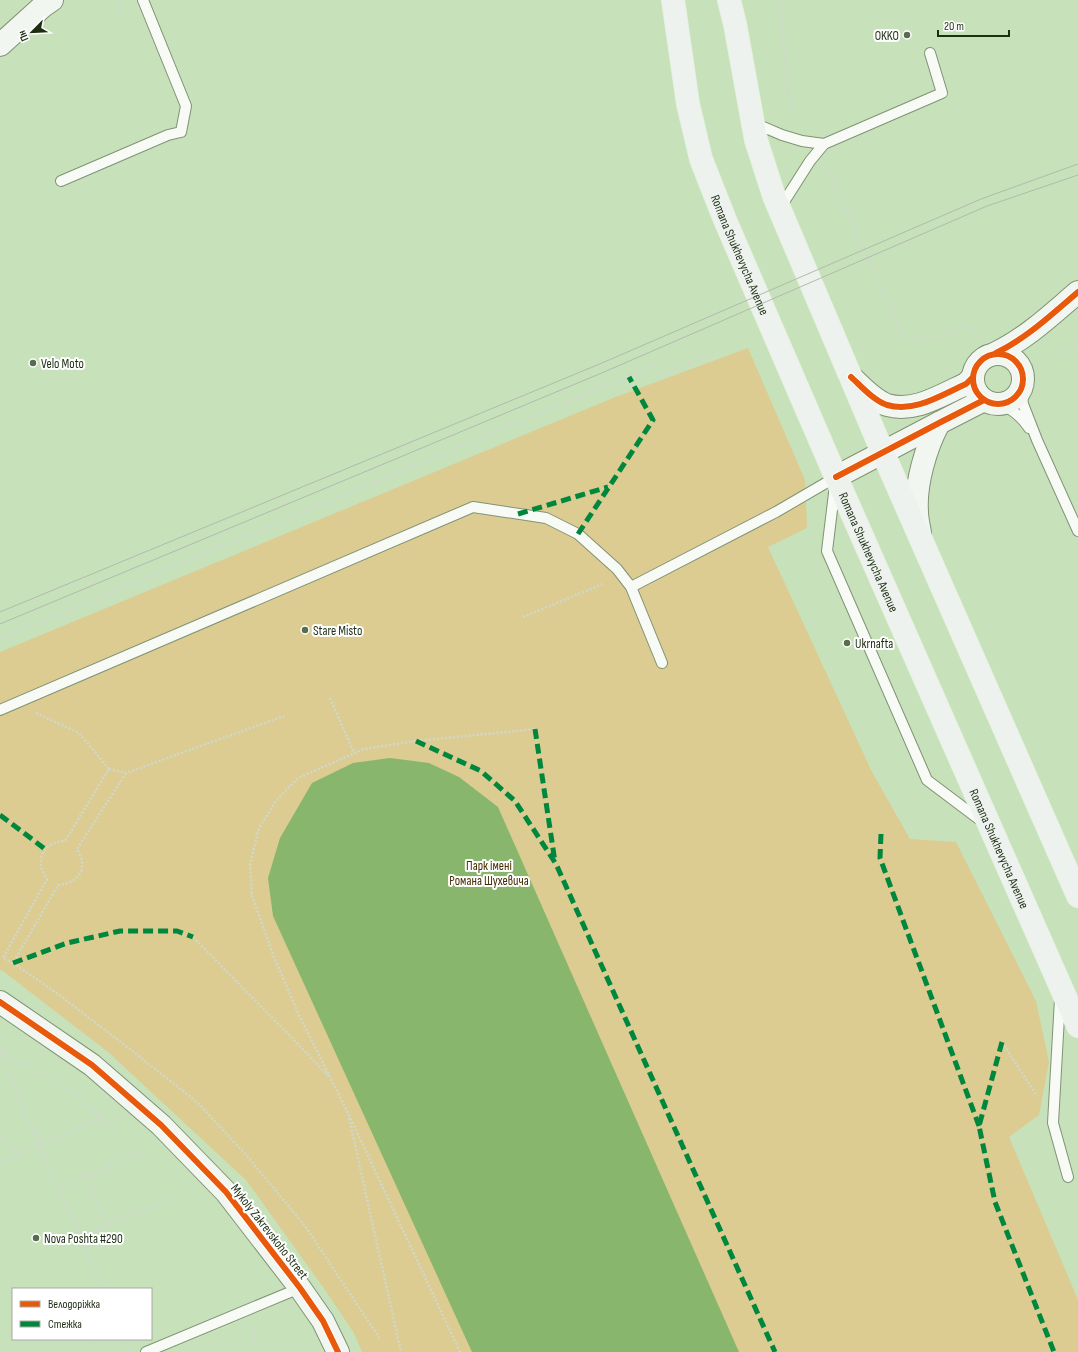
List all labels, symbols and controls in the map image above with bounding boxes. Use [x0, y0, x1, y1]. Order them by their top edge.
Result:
north arrow [12, 12, 52, 52]
scale bar [938, 12, 1009, 38]
text: 20 m [944, 19, 964, 34]
text: Пн [15, 28, 31, 43]
place label: OKKO [875, 28, 899, 44]
marker: OKKO [902, 30, 912, 40]
street label: Romana Shukhevycha Avenue [707, 193, 772, 318]
place label: Velo Moto [41, 356, 84, 372]
marker: Velo Moto [28, 358, 38, 368]
street label: Romana Shukhevycha Avenue [835, 490, 902, 615]
place label: Stare Misto [313, 623, 362, 639]
marker: Stare Misto [300, 625, 310, 635]
place label: Ukrnafta [855, 636, 893, 652]
marker: Ukrnafta [842, 638, 852, 648]
street label: Romana Shukhevycha Avenue [965, 786, 1032, 911]
park label: Парк імені Романа Шухевича [449, 858, 529, 889]
street label: Mykoly Zakrevskoho Street [227, 1181, 311, 1282]
place label: Nova Poshta #290 [44, 1231, 123, 1247]
marker: Nova Poshta #290 [31, 1233, 41, 1243]
legend [12, 1288, 152, 1340]
text: Велодоріжка [48, 1297, 100, 1312]
text: Стежка [48, 1317, 82, 1332]

